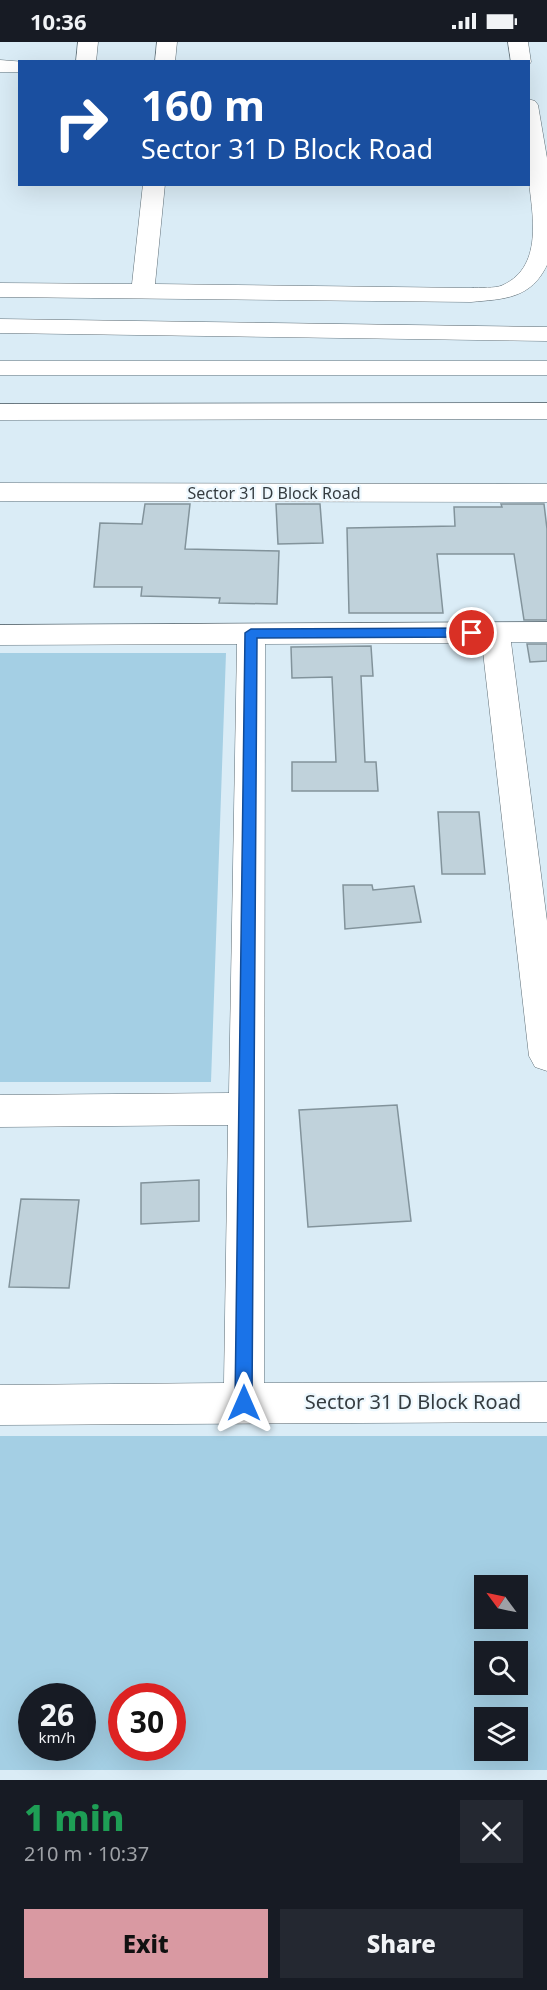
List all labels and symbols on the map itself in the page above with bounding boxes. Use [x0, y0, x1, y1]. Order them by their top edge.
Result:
street label: Sector 31 D Block Road [187, 482, 361, 504]
pin [446, 607, 497, 658]
position arrow [212, 1371, 276, 1435]
street label: Sector 31 D Block Road [305, 1388, 521, 1415]
north arrow [474, 1575, 528, 1629]
speed limit sign: 30 [108, 1683, 186, 1761]

